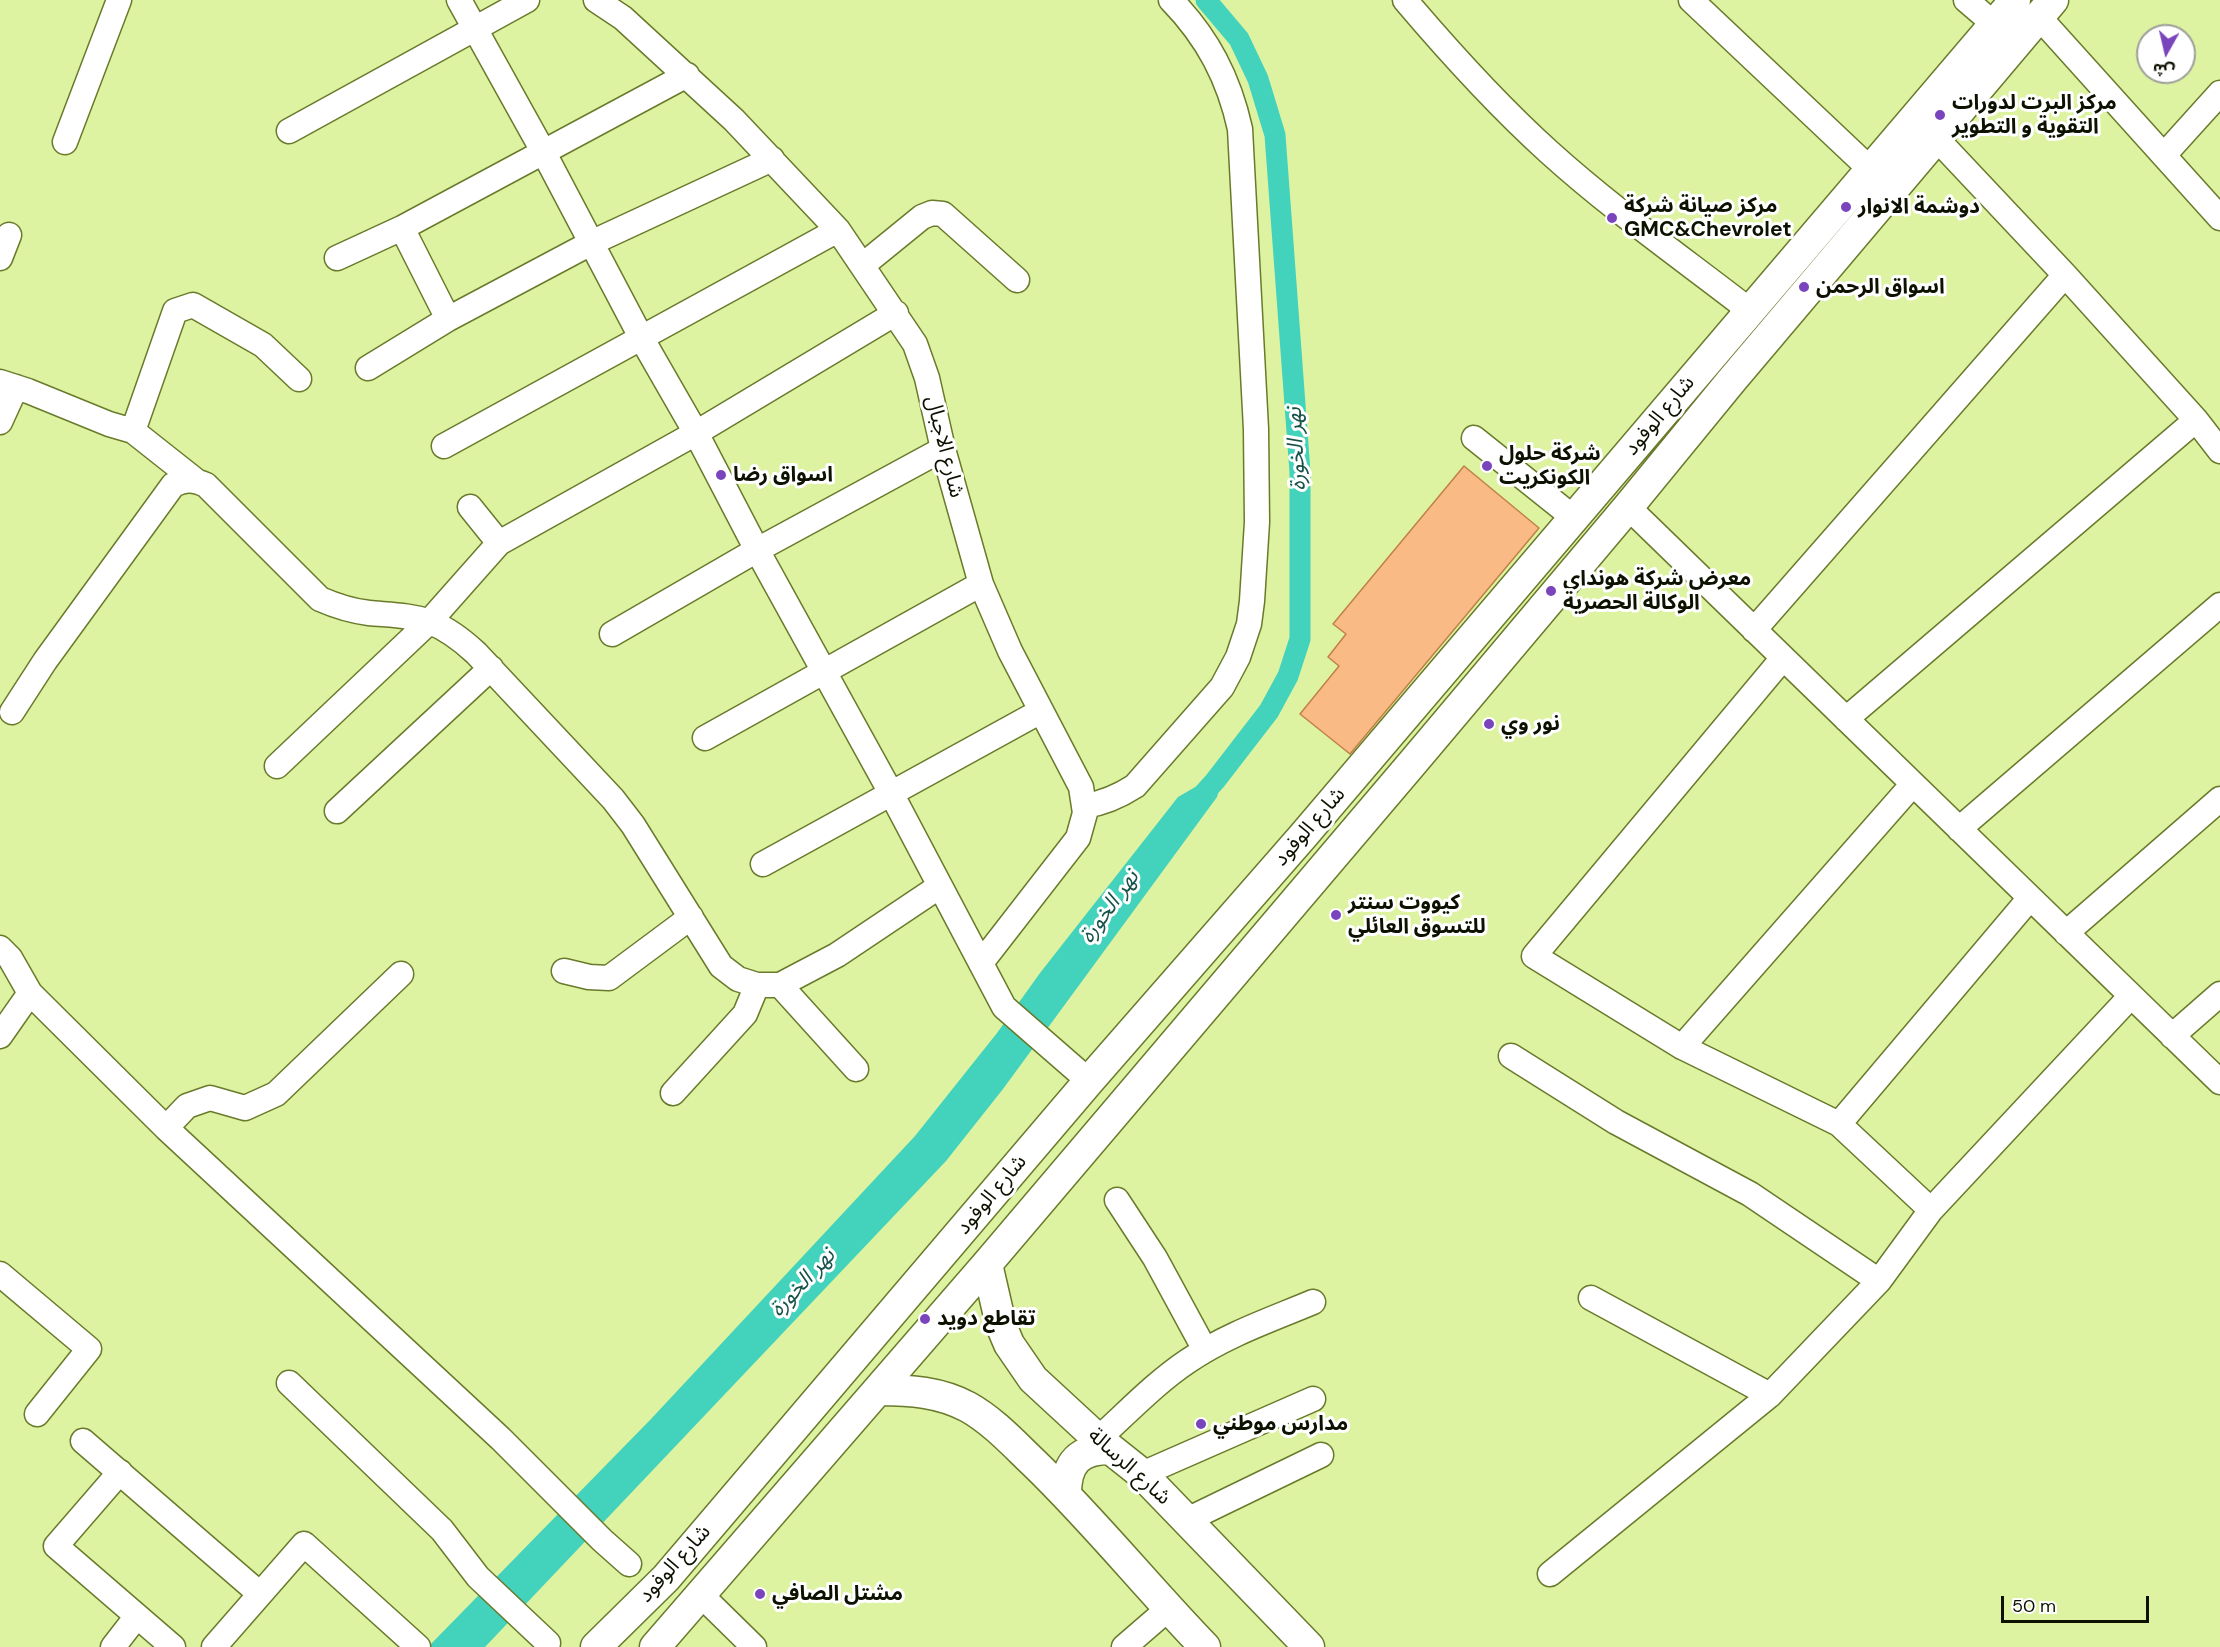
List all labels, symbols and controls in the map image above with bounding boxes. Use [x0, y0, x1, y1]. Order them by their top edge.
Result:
north arrow [2136, 24, 2196, 84]
text: ش [2151, 58, 2176, 82]
place label: مركز البرت لدورات التقوية و التطوير [1952, 90, 2117, 140]
marker: مركز البرت لدورات التقوية و التطوير [1933, 108, 1947, 122]
place label: مركز صيانة شركة GMC&Chevrolet [1624, 193, 1792, 243]
place label: دوشمة الانوار [1858, 194, 1980, 220]
marker: دوشمة الانوار [1839, 200, 1853, 214]
marker: مركز صيانة شركة GMC&Chevrolet [1605, 211, 1619, 225]
place label: اسواق الرحمن [1816, 274, 1945, 300]
marker: اسواق الرحمن [1797, 280, 1811, 294]
street label: شارع الوفود [1619, 371, 1701, 461]
street label: شارع الاجبال [919, 393, 969, 501]
water label: نهر الخورة [1282, 407, 1312, 491]
place label: شركة حلول الكونكريت [1499, 441, 1601, 491]
marker: شركة حلول الكونكريت [1480, 459, 1494, 473]
place label: اسواق رضا [733, 462, 833, 488]
marker: اسواق رضا [714, 468, 728, 482]
place label: معرض شركة هونداي الوكالة الحصرية [1563, 566, 1751, 616]
marker: معرض شركة هونداي الوكالة الحصرية [1544, 584, 1558, 598]
place label: نور وي [1501, 711, 1560, 737]
marker: نور وي [1482, 717, 1496, 731]
street label: شارع الوفود [1269, 782, 1351, 872]
water label: نهر الخورة [1075, 865, 1145, 949]
place label: كيووت سنتر للتسوق العائلي [1348, 890, 1486, 940]
marker: كيووت سنتر للتسوق العائلي [1329, 908, 1343, 922]
street label: شارع الوفود [951, 1150, 1033, 1240]
water label: نهر الخورة [765, 1243, 841, 1323]
place label: تقاطع دويد [937, 1306, 1036, 1332]
marker: تقاطع دويد [918, 1312, 932, 1326]
place label: مدارس موطني [1213, 1411, 1348, 1437]
marker: مدارس موطني [1194, 1417, 1208, 1431]
street label: شارع الرسالة [1082, 1423, 1176, 1511]
street label: شارع الوفود [633, 1520, 717, 1608]
place label: مشتل الصافي [772, 1581, 903, 1607]
scale bar [2004, 1584, 2152, 1622]
marker: مشتل الصافي [753, 1587, 767, 1601]
text: 50 m [2012, 1594, 2056, 1618]

